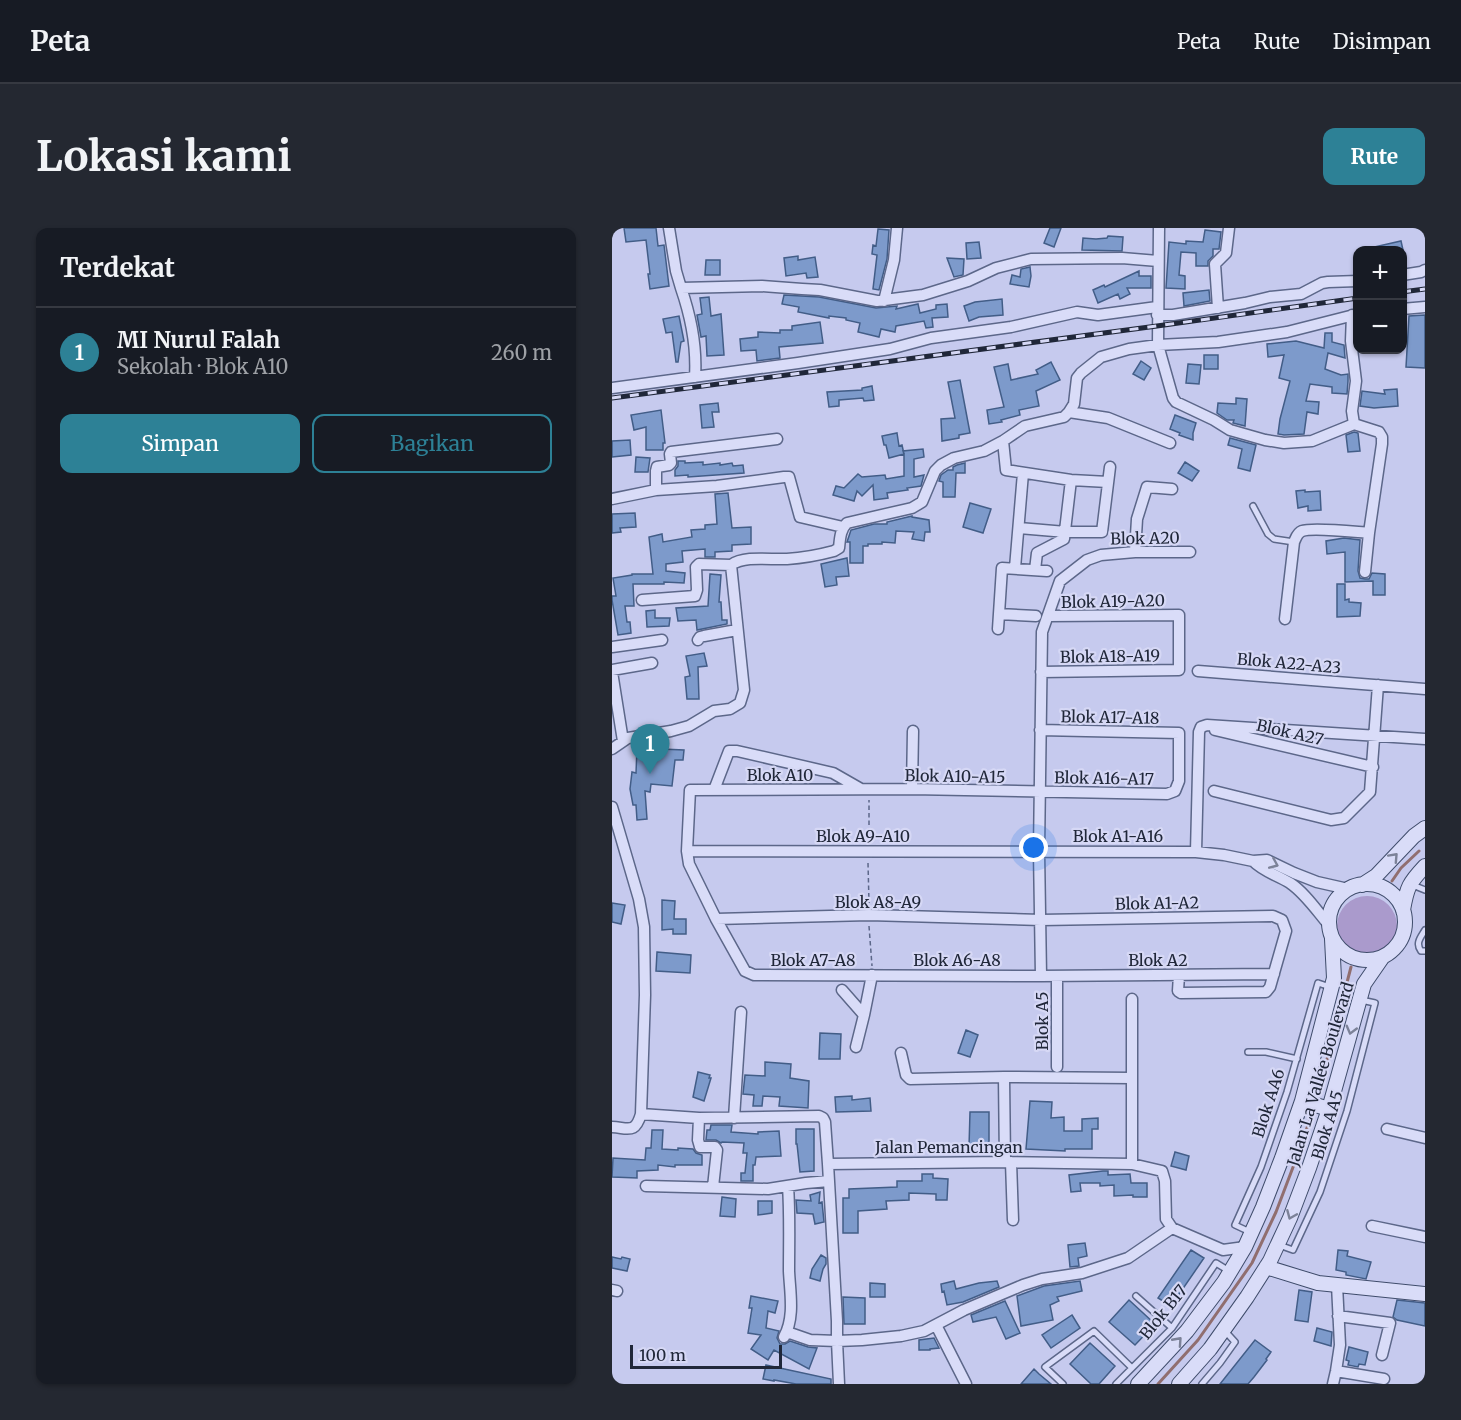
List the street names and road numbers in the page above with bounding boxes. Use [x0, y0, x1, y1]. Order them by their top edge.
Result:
street label: Blok A20 [1110, 527, 1180, 549]
street label: Blok A19-A20 [1061, 590, 1165, 612]
street label: Blok A18-A19 [1060, 645, 1160, 667]
street label: Blok A22-A23 [1236, 648, 1342, 678]
street label: Blok A17-A18 [1060, 706, 1160, 728]
street label: Blok A27 [1255, 715, 1325, 749]
street label: Blok A10 [747, 765, 813, 785]
street label: Blok A10-A15 [904, 765, 1006, 787]
street label: Blok A16-A17 [1054, 767, 1154, 789]
street label: Blok A9-A10 [816, 826, 910, 846]
street label: Blok A1-A16 [1073, 826, 1164, 846]
street label: Blok A8-A9 [835, 892, 921, 912]
street label: Blok A1-A2 [1115, 892, 1199, 914]
street label: Blok A7-A8 [771, 950, 855, 970]
street label: Blok A6-A8 [913, 950, 1001, 970]
street label: Blok A2 [1128, 950, 1188, 970]
street label: Jalan La Vallée Boulevard [1282, 979, 1358, 1170]
street label: Blok A5 [1032, 992, 1052, 1051]
street label: Blok AA6 [1247, 1066, 1289, 1140]
street label: Blok AA5 [1307, 1088, 1347, 1162]
street label: Jalan Pemancingan [874, 1137, 1023, 1157]
street label: Blok B17 [1135, 1281, 1191, 1343]

